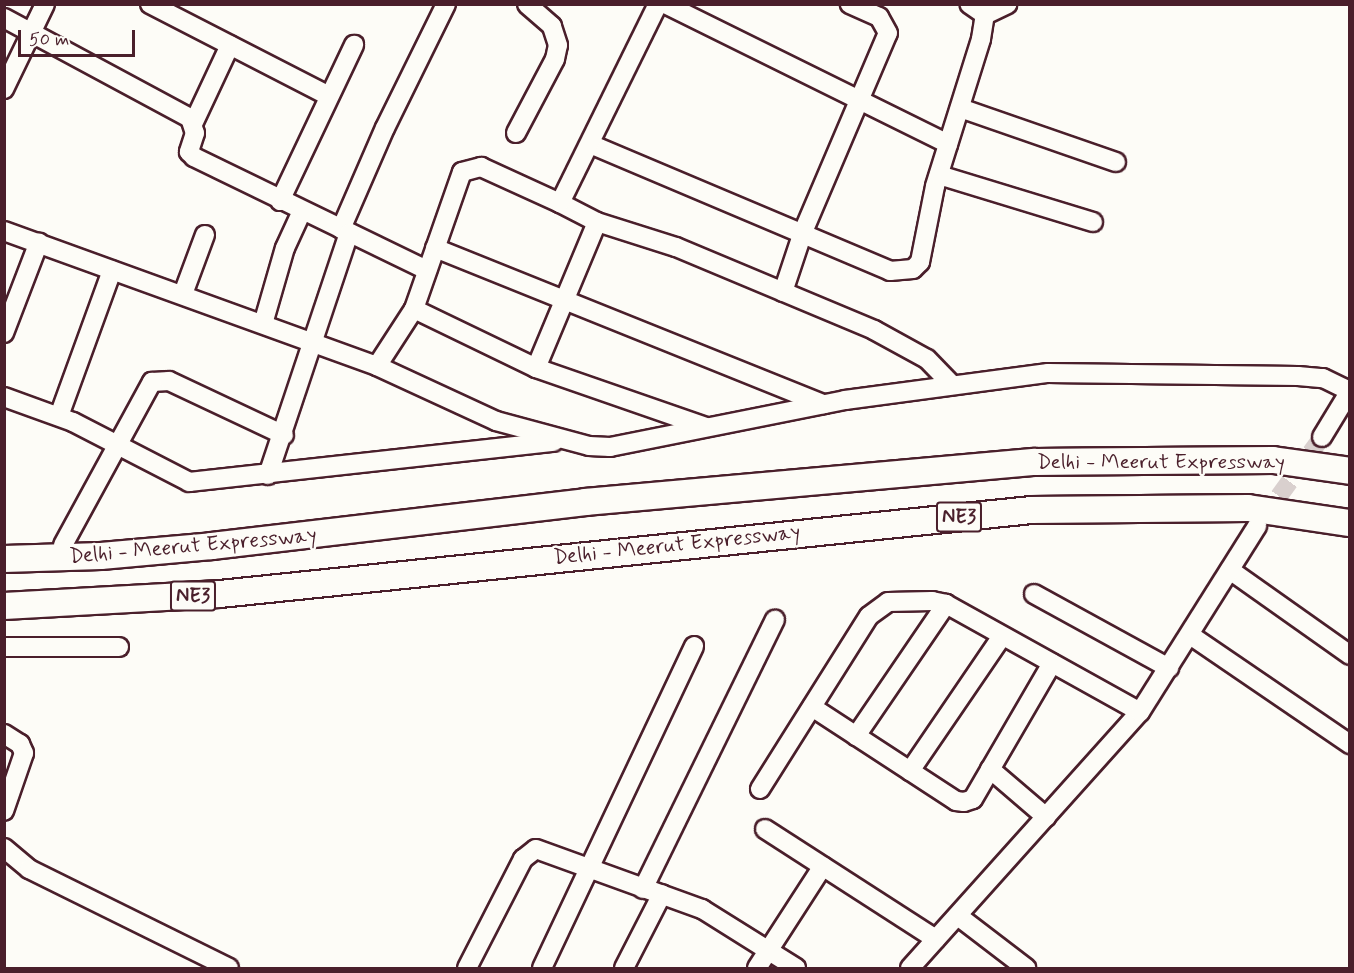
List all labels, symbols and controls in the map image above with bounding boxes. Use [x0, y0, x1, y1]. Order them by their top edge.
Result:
scale bar [21, 18, 138, 56]
text: 50 m [29, 28, 69, 52]
street label: Delhi - Meerut Expressway [1037, 449, 1285, 475]
road number: NE3 [935, 500, 983, 534]
street label: Delhi - Meerut Expressway [552, 520, 802, 570]
street label: Delhi - Meerut Expressway [68, 523, 318, 569]
road number: NE3 [169, 579, 217, 613]

